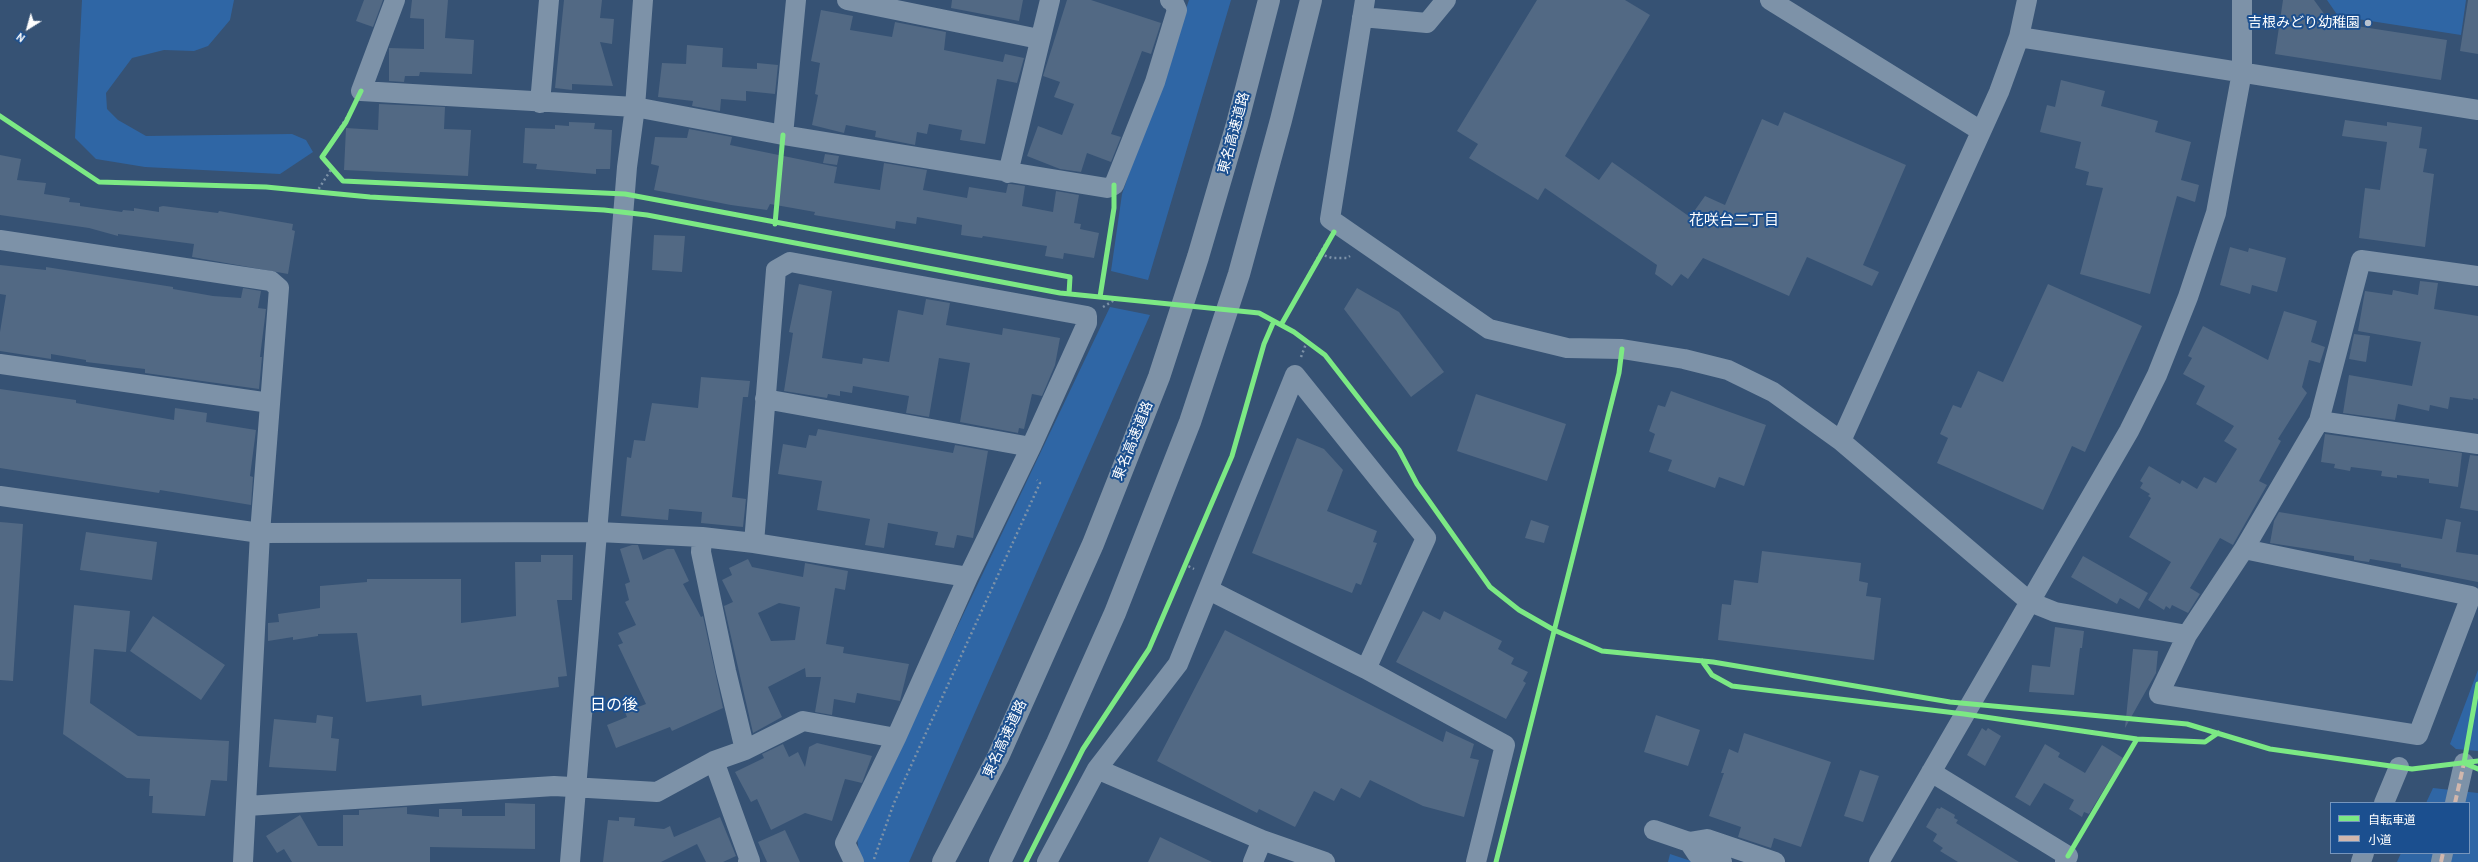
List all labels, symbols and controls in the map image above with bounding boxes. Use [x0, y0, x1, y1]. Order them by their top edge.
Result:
north arrow [8, 8, 48, 48]
place label: 吉根みどり幼稚園 [2248, 15, 2360, 31]
marker: 吉根みどり幼稚園 [2363, 18, 2373, 28]
text: N [14, 30, 28, 45]
street label: 東名高速道路 [1215, 90, 1253, 176]
district label: 花咲台二丁目 [1689, 212, 1779, 230]
street label: 東名高速道路 [1109, 399, 1157, 483]
district label: 日の後 [590, 695, 638, 715]
street label: 東名高速道路 [980, 697, 1030, 781]
legend [2330, 802, 2470, 854]
text: 自転車道 [2368, 812, 2416, 827]
text: 小道 [2368, 832, 2392, 847]

